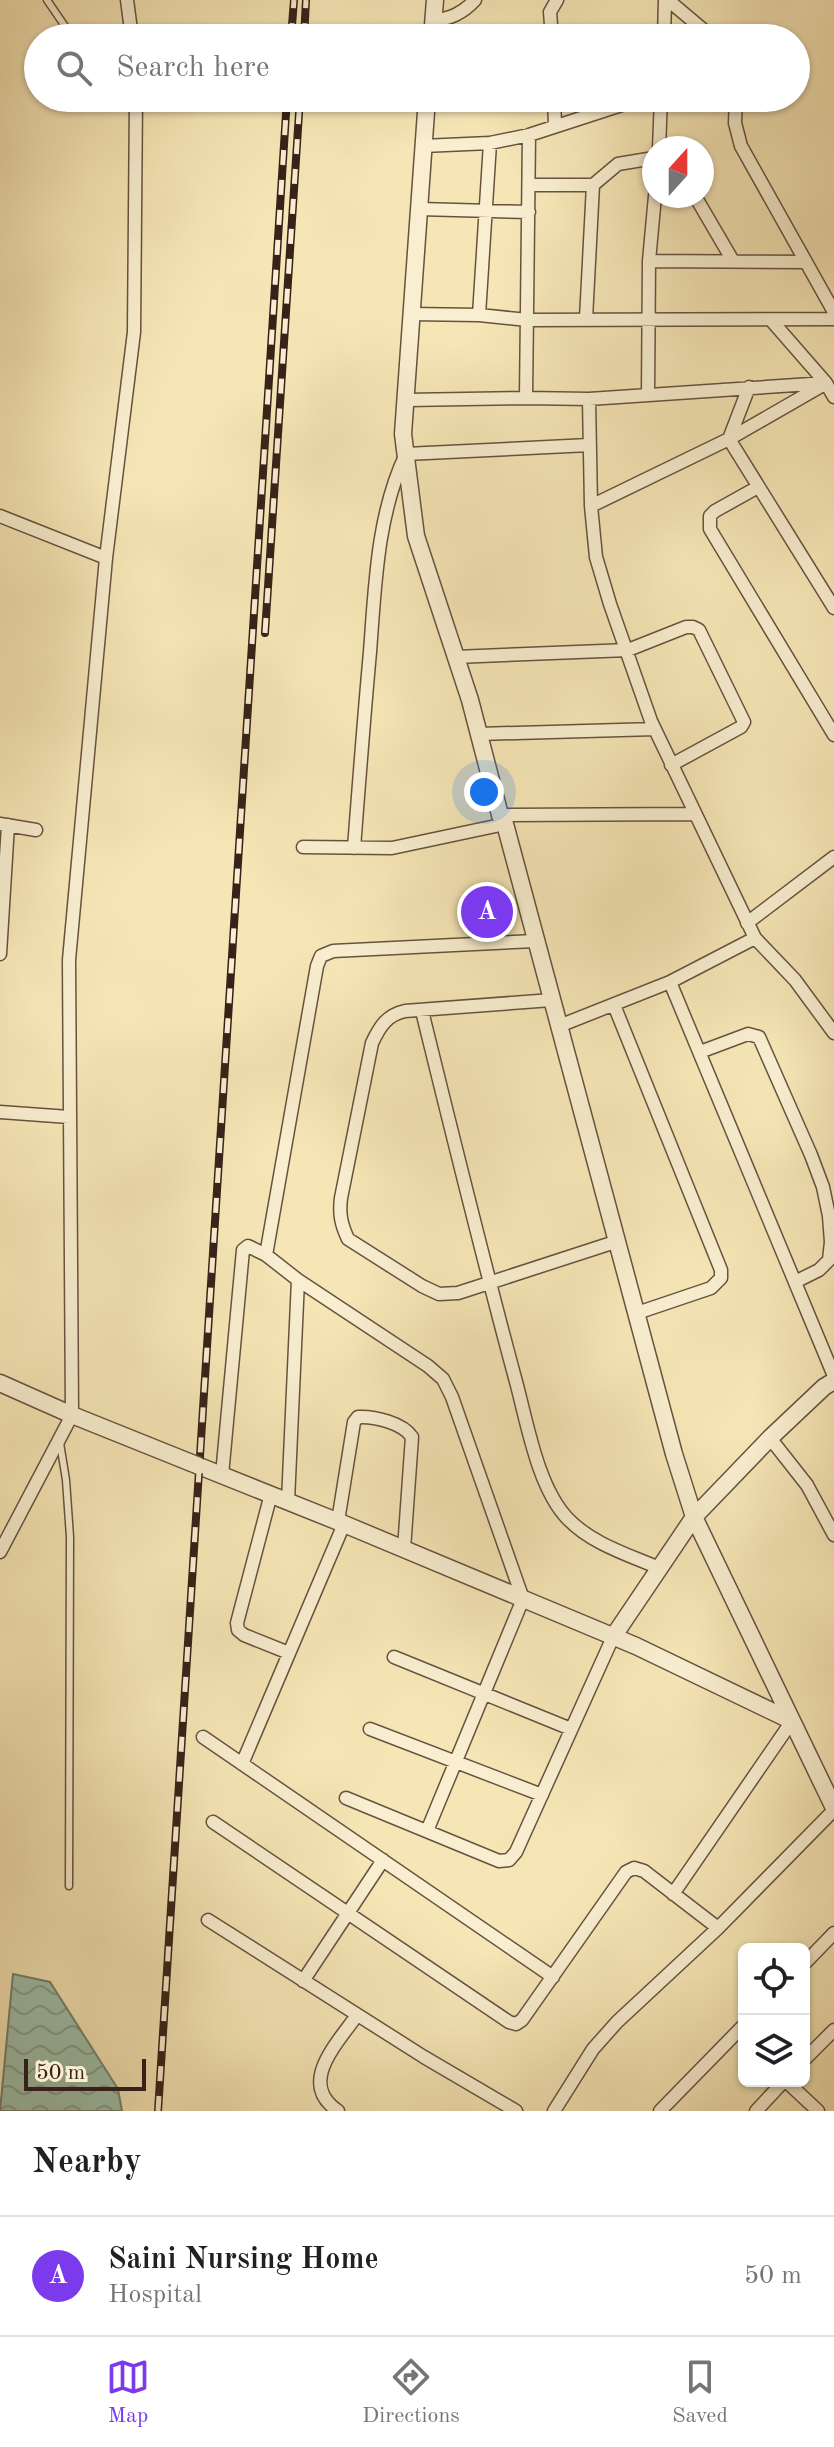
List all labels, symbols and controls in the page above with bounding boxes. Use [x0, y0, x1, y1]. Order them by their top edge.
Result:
search box [24, 24, 810, 112]
icon: search [52, 46, 96, 90]
text: Search here [116, 53, 270, 83]
north arrow [642, 136, 714, 208]
your location [464, 772, 504, 812]
pin: A [461, 882, 513, 942]
map controls [738, 1943, 810, 2087]
button: locate [738, 1943, 810, 2015]
button: layers [738, 2015, 810, 2087]
scale bar [24, 2055, 146, 2091]
text: 50 m [36, 2062, 85, 2084]
text: Nearby [32, 2146, 142, 2180]
text: Saini Nursing Home [108, 2245, 379, 2275]
text: A [48, 2263, 68, 2289]
text: 50 m [744, 2263, 802, 2289]
text: Hospital [108, 2282, 202, 2308]
tab: Map [106, 2355, 150, 2430]
tab: Directions [362, 2355, 460, 2430]
tab: Saved [672, 2355, 728, 2430]

